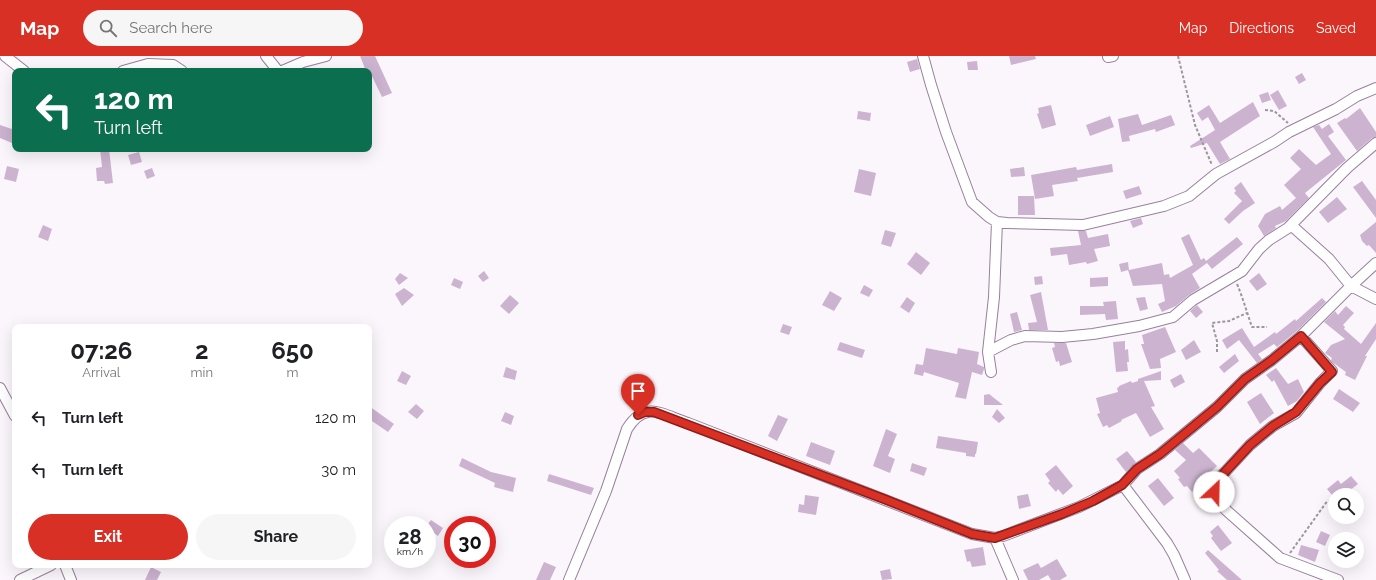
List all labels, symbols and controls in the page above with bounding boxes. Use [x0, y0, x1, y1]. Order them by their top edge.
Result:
search box [83, 10, 363, 46]
text: Map [20, 17, 59, 39]
icon: search [97, 17, 119, 39]
text: Search here [129, 19, 213, 37]
text: Map [1179, 20, 1207, 36]
text: Directions [1229, 20, 1294, 36]
text: Saved [1316, 20, 1356, 36]
text: 120 m [94, 83, 174, 116]
icon: left [28, 84, 80, 136]
text: Turn left [94, 117, 163, 138]
text: 07:26 [70, 336, 132, 365]
text: 2 [195, 336, 209, 365]
text: 650 [271, 336, 314, 365]
text: Arrival [82, 365, 120, 380]
text: min [191, 365, 213, 380]
text: m [287, 365, 298, 380]
pin [621, 374, 655, 415]
icon: arrive [627, 380, 649, 402]
icon: left [28, 407, 50, 429]
text: Turn left [62, 409, 123, 427]
text: 120 m [315, 409, 356, 427]
icon: left [28, 459, 50, 481]
text: Turn left [62, 461, 123, 479]
text: 30 m [321, 461, 356, 479]
position arrow [1193, 471, 1235, 513]
map controls [1328, 488, 1364, 568]
button: search [1328, 488, 1364, 524]
button: Exit [28, 514, 188, 560]
button: Share [196, 514, 356, 560]
speed limit sign: 30 [444, 516, 496, 568]
text: 28 [398, 525, 422, 549]
button: layers [1328, 532, 1364, 568]
text: km/h [397, 546, 423, 557]

